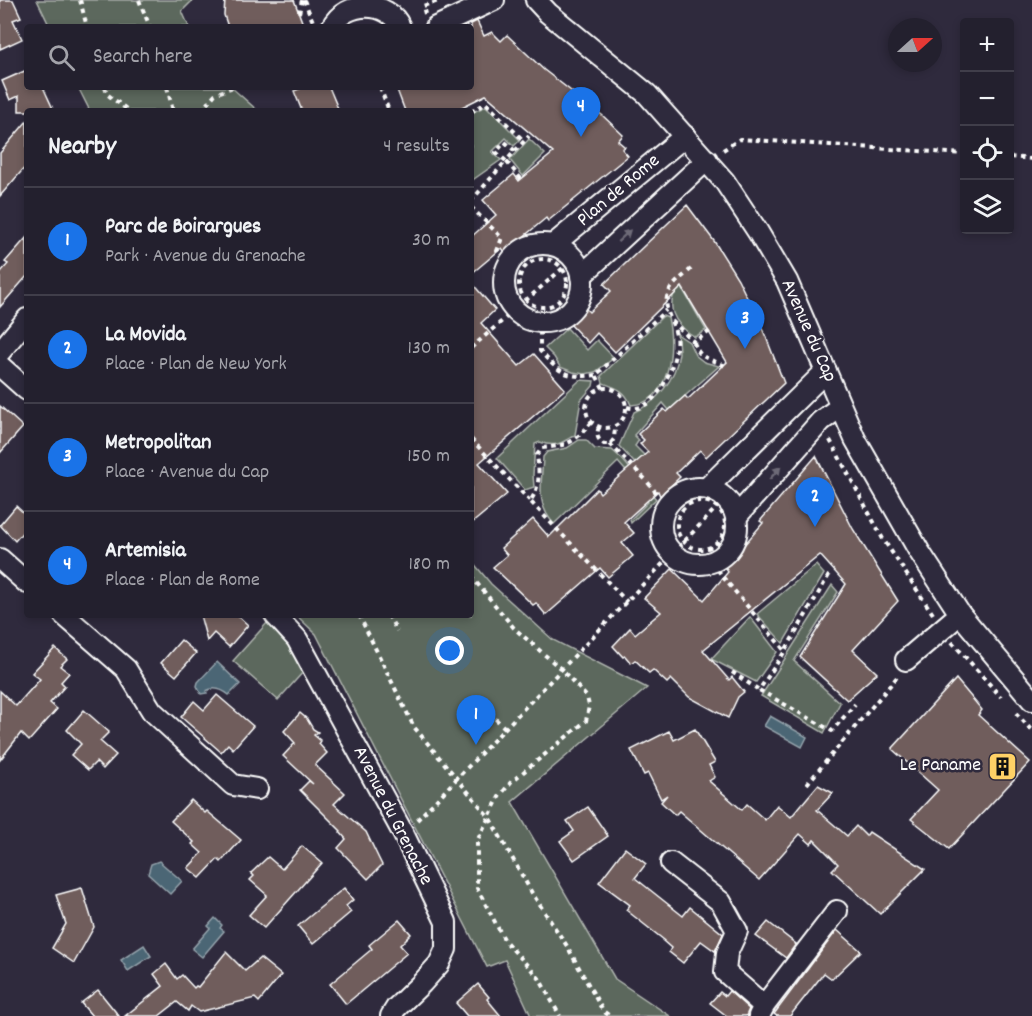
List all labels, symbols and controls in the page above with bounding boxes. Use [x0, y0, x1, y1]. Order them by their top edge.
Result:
north arrow [888, 18, 942, 72]
map controls [960, 18, 1014, 234]
button: + [960, 18, 1014, 72]
search box [24, 24, 474, 90]
icon: search [45, 41, 78, 74]
text: Search here [93, 42, 192, 73]
button: − [960, 72, 1014, 126]
pin: 4 [562, 88, 600, 137]
button: locate [960, 126, 1014, 180]
text: Nearby [48, 129, 116, 166]
text: 4 results [383, 133, 450, 161]
street label: Plan de Rome [571, 148, 667, 234]
button: layers [960, 180, 1014, 234]
text: Parc de Boirargues [105, 212, 261, 243]
text: 1 [65, 227, 70, 255]
text: 30 m [412, 227, 450, 255]
one-way arrow [616, 230, 631, 243]
text: Park · Avenue du Grenache [105, 243, 306, 271]
street label: Avenue du Cap [773, 275, 843, 387]
pin: 3 [726, 300, 764, 349]
text: La Movida [105, 320, 186, 351]
text: 2 [63, 335, 72, 363]
text: 130 m [408, 335, 450, 363]
text: Place · Plan de New York [105, 351, 287, 379]
text: Metropolitan [105, 428, 211, 459]
text: 3 [63, 443, 72, 471]
text: 150 m [407, 443, 450, 471]
text: Place · Avenue du Cap [105, 459, 269, 487]
one-way arrow [768, 466, 781, 481]
pin: 2 [796, 478, 834, 527]
text: Artemisia [105, 536, 186, 567]
text: 4 [63, 551, 72, 579]
text: 180 m [408, 551, 450, 579]
text: Place · Plan de Rome [105, 567, 260, 595]
your location [435, 636, 464, 665]
pin: 1 [456, 696, 496, 745]
street label: Avenue du Grenache [345, 742, 439, 891]
building icon: Le Paname [986, 750, 1018, 782]
place label: Le Paname [900, 752, 981, 780]

